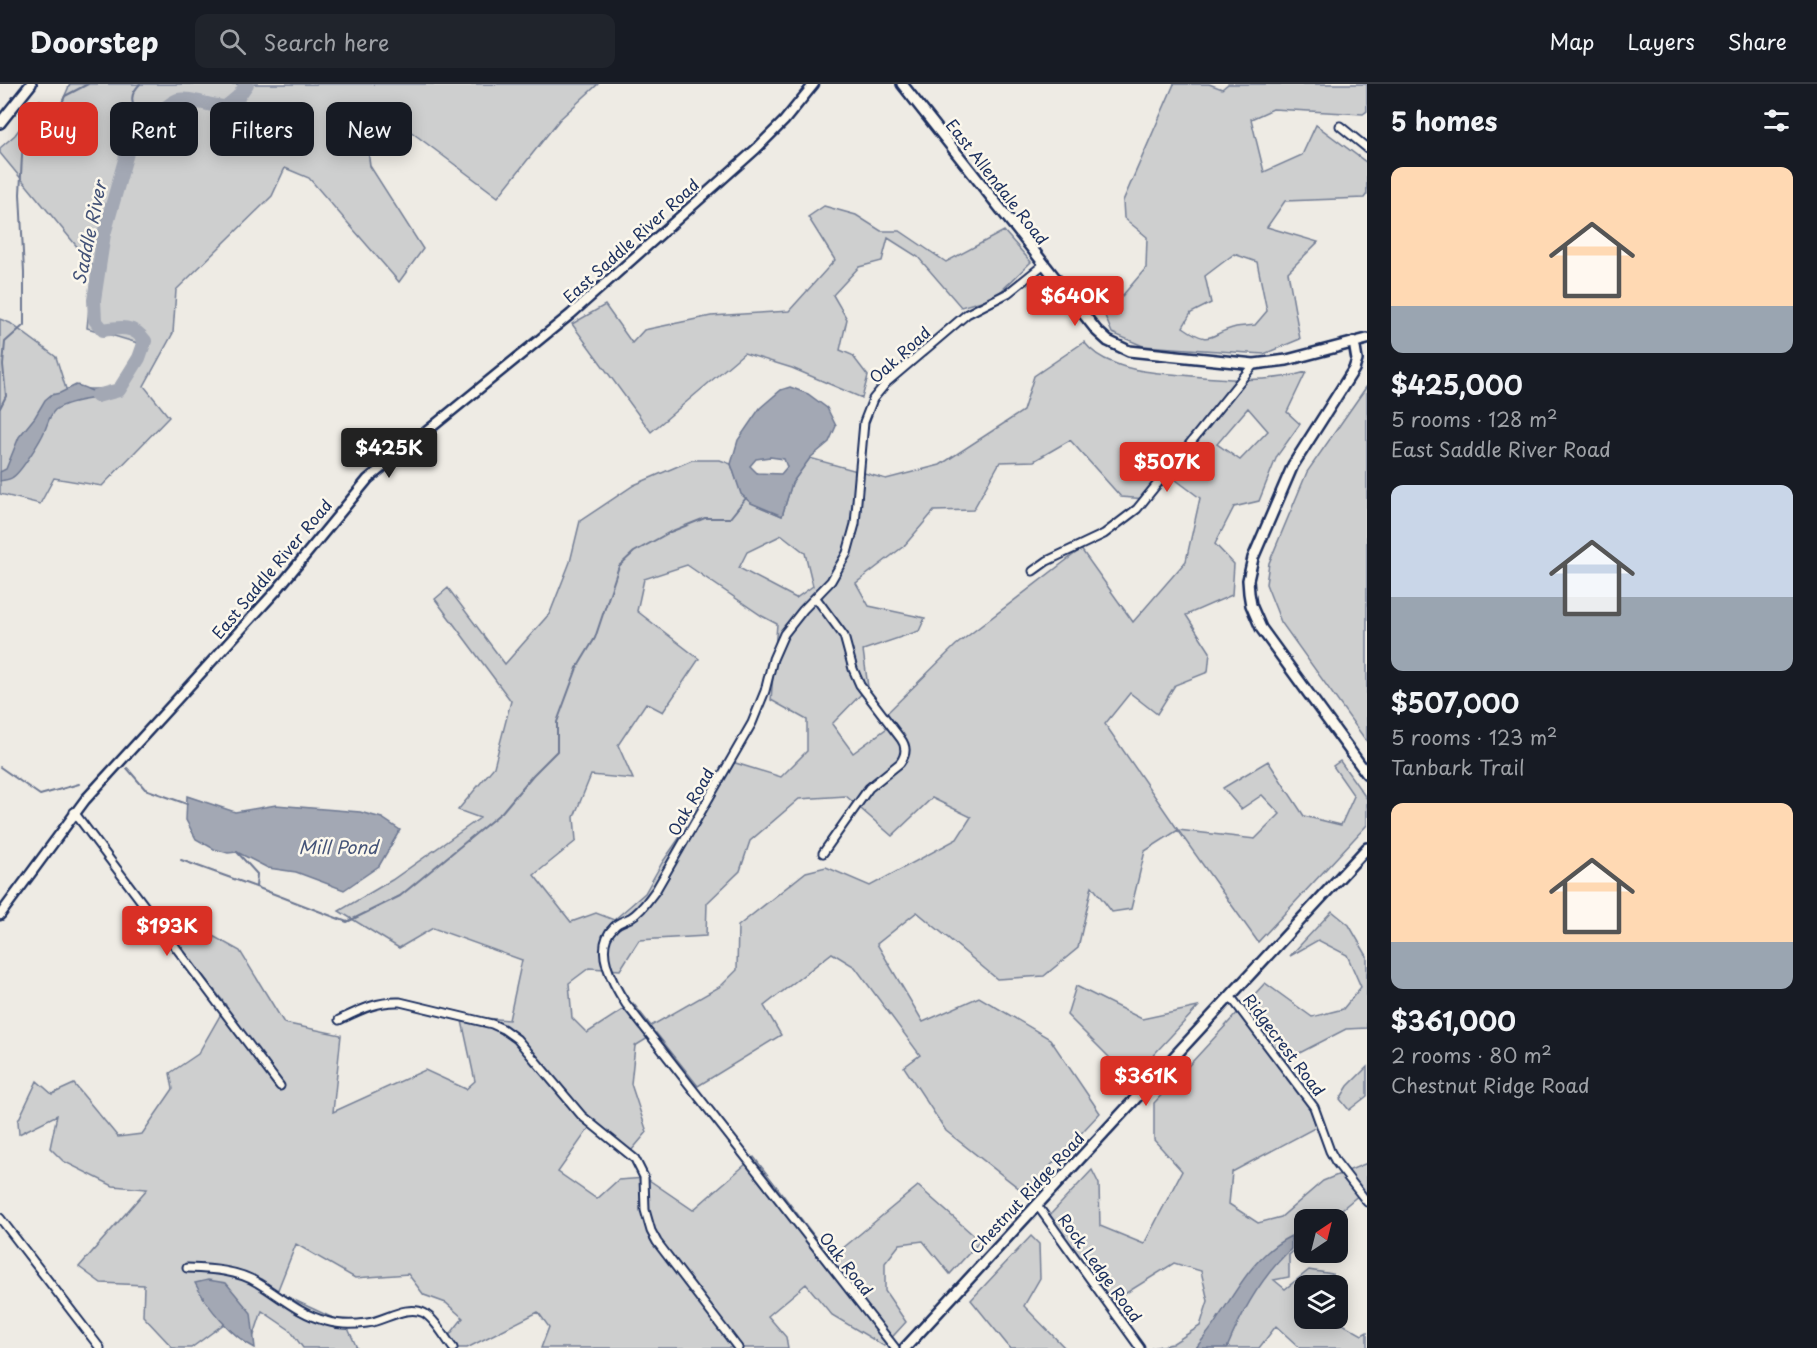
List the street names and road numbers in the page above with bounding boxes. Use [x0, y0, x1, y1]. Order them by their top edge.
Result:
street label: East Allendale Road [941, 113, 1055, 250]
street label: East Saddle River Road [557, 172, 704, 308]
street label: Oak Road [863, 320, 935, 388]
street label: East Saddle River Road [206, 493, 337, 643]
street label: Oak Road [661, 763, 719, 840]
street label: Ridgecrest Road [1238, 988, 1331, 1101]
street label: Chestnut Ridge Road [963, 1126, 1089, 1259]
street label: Rock Ledge Road [1053, 1208, 1148, 1327]
street label: Oak Road [814, 1226, 879, 1300]

